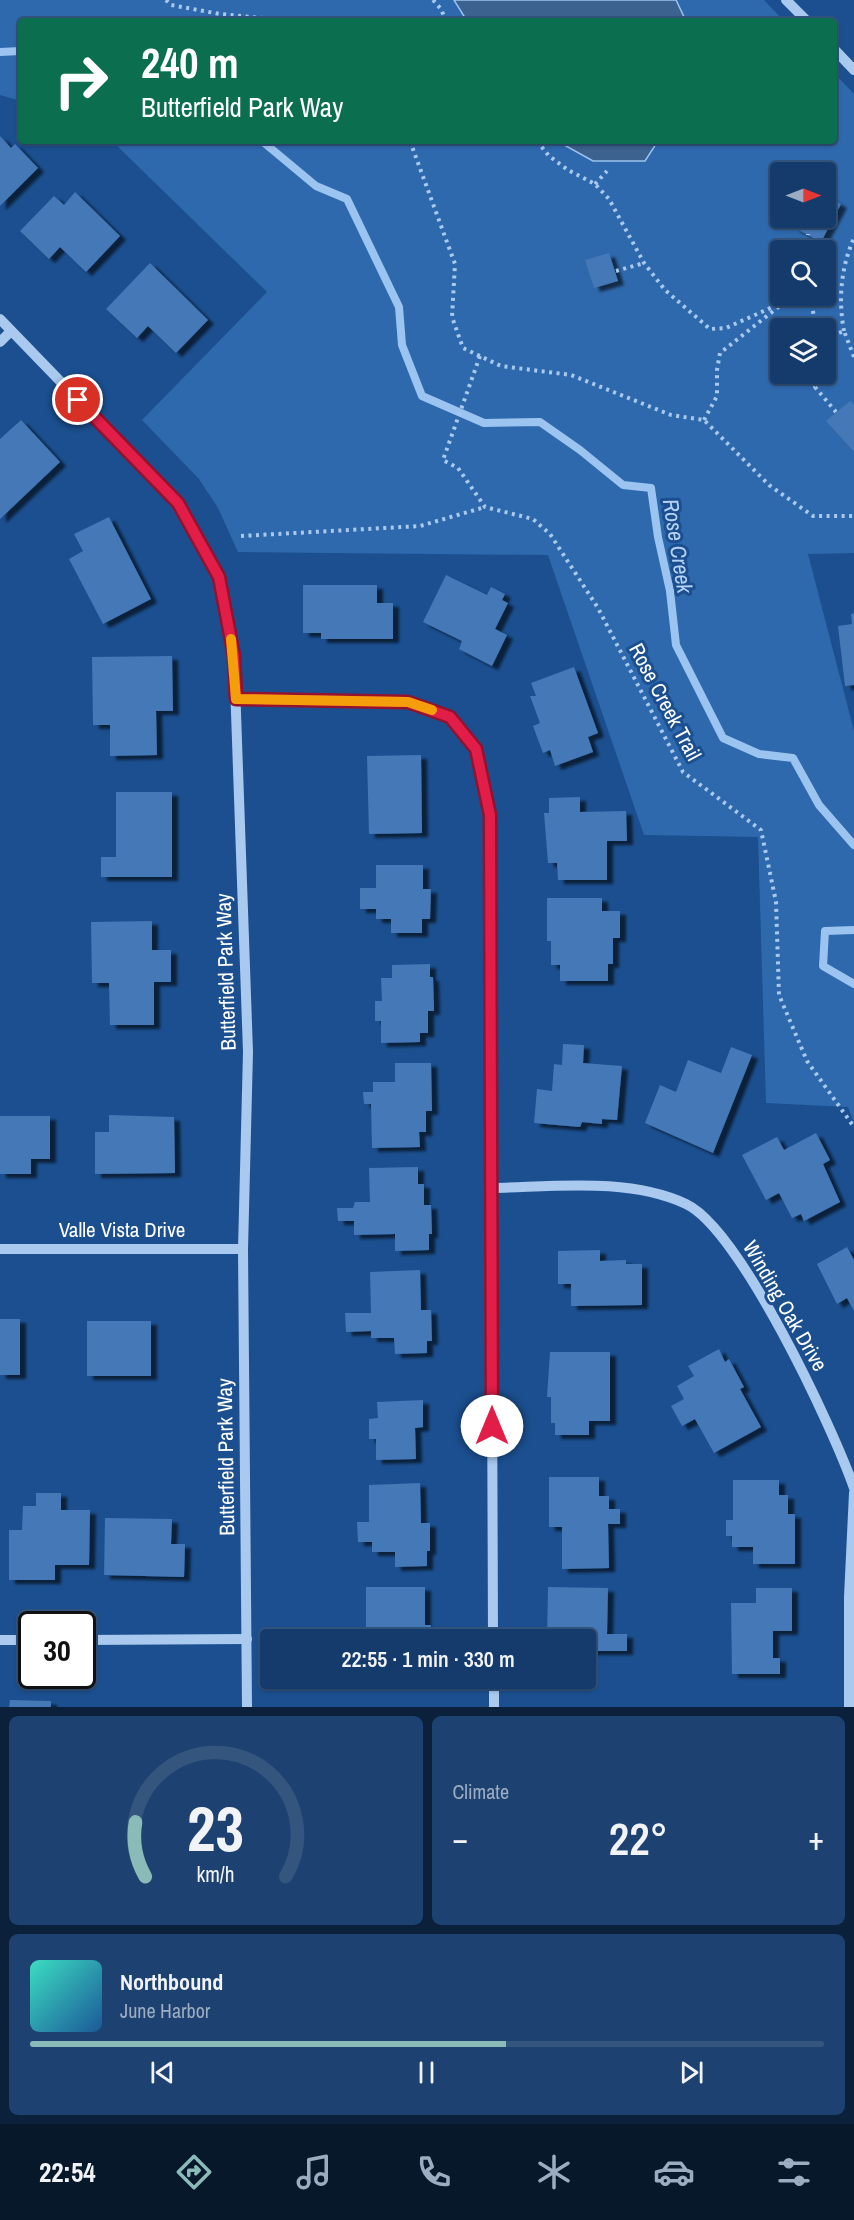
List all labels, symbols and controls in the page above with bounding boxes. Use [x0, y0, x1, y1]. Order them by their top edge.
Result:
text: 240 m [141, 35, 239, 91]
icon: right [42, 42, 120, 120]
text: Butterfield Park Way [141, 89, 343, 125]
north arrow [770, 162, 836, 228]
map controls [770, 162, 836, 384]
button: search [770, 240, 836, 306]
button: layers [770, 318, 836, 384]
pin [52, 374, 103, 425]
icon: arrive [61, 383, 94, 416]
water label: Rose Creek [656, 497, 700, 596]
street label: Rose Creek Trail [622, 638, 709, 766]
street label: Butterfield Park Way [208, 893, 243, 1051]
street label: Valle Vista Drive [59, 1215, 185, 1244]
street label: Winding Oak Drive [736, 1235, 835, 1376]
street label: Butterfield Park Way [210, 1378, 241, 1536]
position arrow [460, 1394, 524, 1458]
speed limit sign: 30 [18, 1611, 96, 1689]
text: 22:55 · 1 min · 330 m [341, 1644, 515, 1674]
text: Climate [453, 1778, 509, 1805]
text: 23 [187, 1786, 244, 1870]
text: 22° [609, 1808, 668, 1869]
text: − [453, 1816, 468, 1860]
text: + [808, 1816, 824, 1860]
text: km/h [197, 1861, 235, 1890]
text: Northbound [120, 1967, 223, 1997]
text: June Harbor [120, 1997, 210, 2024]
icon: previous [146, 2056, 179, 2089]
icon: pause [410, 2056, 443, 2089]
icon: next [675, 2056, 708, 2089]
icon: directions [173, 2151, 215, 2193]
icon: music [293, 2151, 335, 2193]
icon: phone [413, 2151, 455, 2193]
icon: climate [533, 2151, 575, 2193]
icon: car [653, 2151, 695, 2193]
icon: filters [773, 2151, 815, 2193]
text: 22:54 [39, 2154, 96, 2190]

